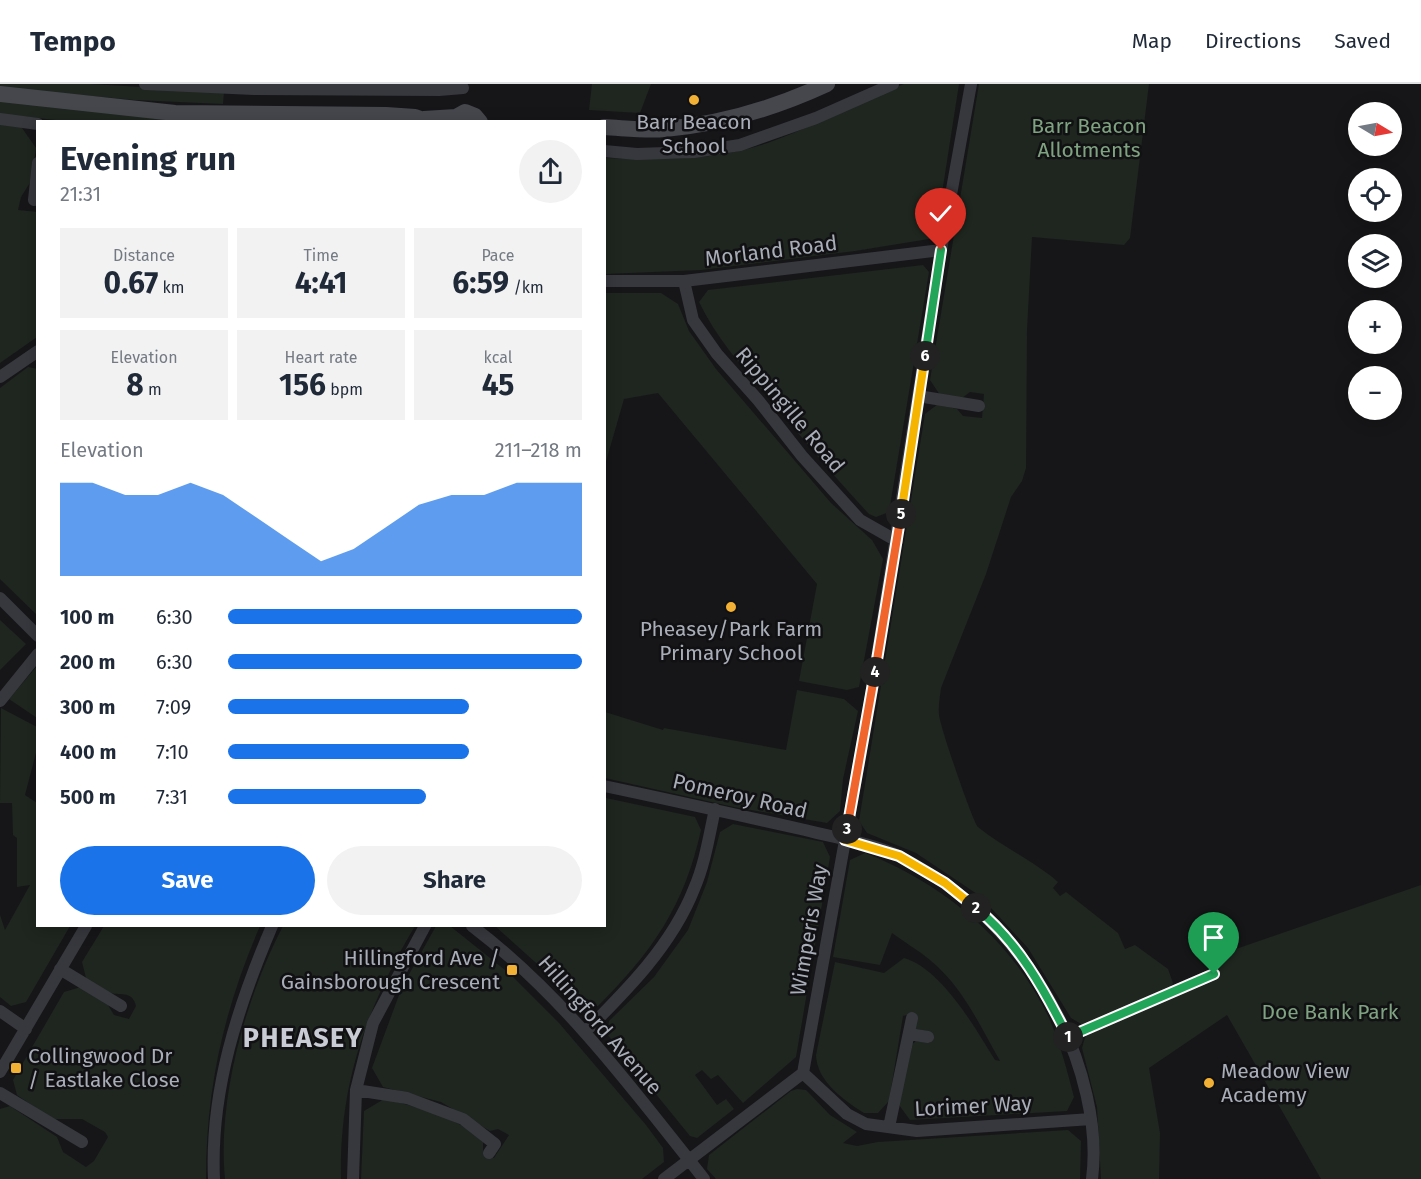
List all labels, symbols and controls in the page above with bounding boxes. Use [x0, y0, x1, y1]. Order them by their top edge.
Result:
text: Tempo [30, 25, 116, 58]
text: Map [1132, 28, 1172, 54]
text: Directions [1205, 28, 1301, 54]
text: Saved [1334, 28, 1391, 54]
marker: Barr Beacon School [687, 93, 701, 107]
north arrow [1348, 102, 1402, 156]
map controls [1348, 102, 1402, 420]
place label: Barr Beacon School [636, 109, 752, 159]
park label: Barr Beacon Allotments [1031, 113, 1147, 163]
text: Evening run [60, 139, 236, 179]
button: share [519, 140, 582, 203]
button: locate [1348, 168, 1402, 222]
text: 21:31 [60, 182, 101, 206]
pin [915, 188, 966, 250]
icon: check [924, 197, 957, 230]
street label: Morland Road [703, 230, 839, 272]
button: layers [1348, 234, 1402, 288]
text: Distance [113, 246, 175, 265]
text: Time [303, 246, 339, 265]
text: Pace [481, 246, 515, 265]
text: 0.67 [104, 265, 158, 301]
text: 4:41 [295, 265, 347, 301]
text: 6:59 [452, 265, 509, 301]
text: km [158, 278, 184, 297]
text: /km [509, 278, 544, 297]
button: + [1348, 300, 1402, 354]
pin: 6 [910, 341, 940, 371]
street label: Rippingille Road [730, 342, 850, 478]
text: 6 [920, 346, 930, 365]
text: Elevation [110, 348, 178, 367]
text: Heart rate [285, 348, 357, 367]
text: kcal [484, 348, 512, 367]
button: − [1348, 366, 1402, 420]
text: 8 [126, 367, 144, 403]
text: 156 [279, 367, 326, 403]
text: 45 [482, 367, 514, 403]
text: m [144, 380, 162, 399]
text: bpm [326, 380, 363, 399]
text: Elevation [60, 438, 144, 462]
text: 211–218 m [495, 438, 582, 462]
pin: 5 [886, 499, 916, 529]
text: 5 [897, 504, 905, 523]
marker: Pheasey/Park Farm Primary School [724, 600, 738, 614]
text: 100 m [60, 605, 114, 629]
text: 6:30 [156, 605, 193, 629]
place label: Pheasey/Park Farm Primary School [640, 616, 822, 666]
text: 200 m [60, 650, 115, 674]
text: 6:30 [156, 650, 193, 674]
pin: 4 [860, 657, 890, 687]
text: 4 [870, 662, 880, 681]
text: 300 m [60, 695, 115, 719]
text: 7:09 [156, 695, 191, 719]
text: 400 m [60, 740, 116, 764]
text: 7:10 [156, 740, 189, 764]
street label: Pomeroy Road [670, 768, 810, 824]
text: 500 m [60, 785, 116, 809]
text: 7:31 [156, 785, 188, 809]
pin: 3 [832, 814, 862, 844]
text: 3 [843, 819, 851, 838]
button: Save [60, 846, 315, 915]
button: Share [327, 846, 582, 915]
street label: Wimperis Way [785, 862, 833, 998]
pin: 2 [961, 893, 991, 923]
text: 2 [972, 898, 980, 917]
pin [1188, 912, 1239, 974]
icon: arrive [1197, 921, 1230, 954]
place label: Hillingford Ave / Gainsborough Crescent [281, 945, 500, 995]
street label: Hillingford Avenue [532, 950, 668, 1100]
marker: Hillingford Ave / Gainsborough Crescent [505, 963, 519, 977]
park label: Doe Bank Park [1262, 999, 1399, 1025]
district label: PHEASEY [243, 1022, 363, 1054]
pin: 1 [1053, 1022, 1083, 1052]
text: 1 [1064, 1027, 1072, 1046]
place label: Collingwood Dr / Eastlake Close [28, 1043, 180, 1093]
place label: Meadow View Academy [1221, 1058, 1350, 1108]
marker: Collingwood Dr / Eastlake Close [9, 1061, 23, 1075]
marker: Meadow View Academy [1202, 1076, 1216, 1090]
street label: Lorimer Way [914, 1090, 1033, 1122]

